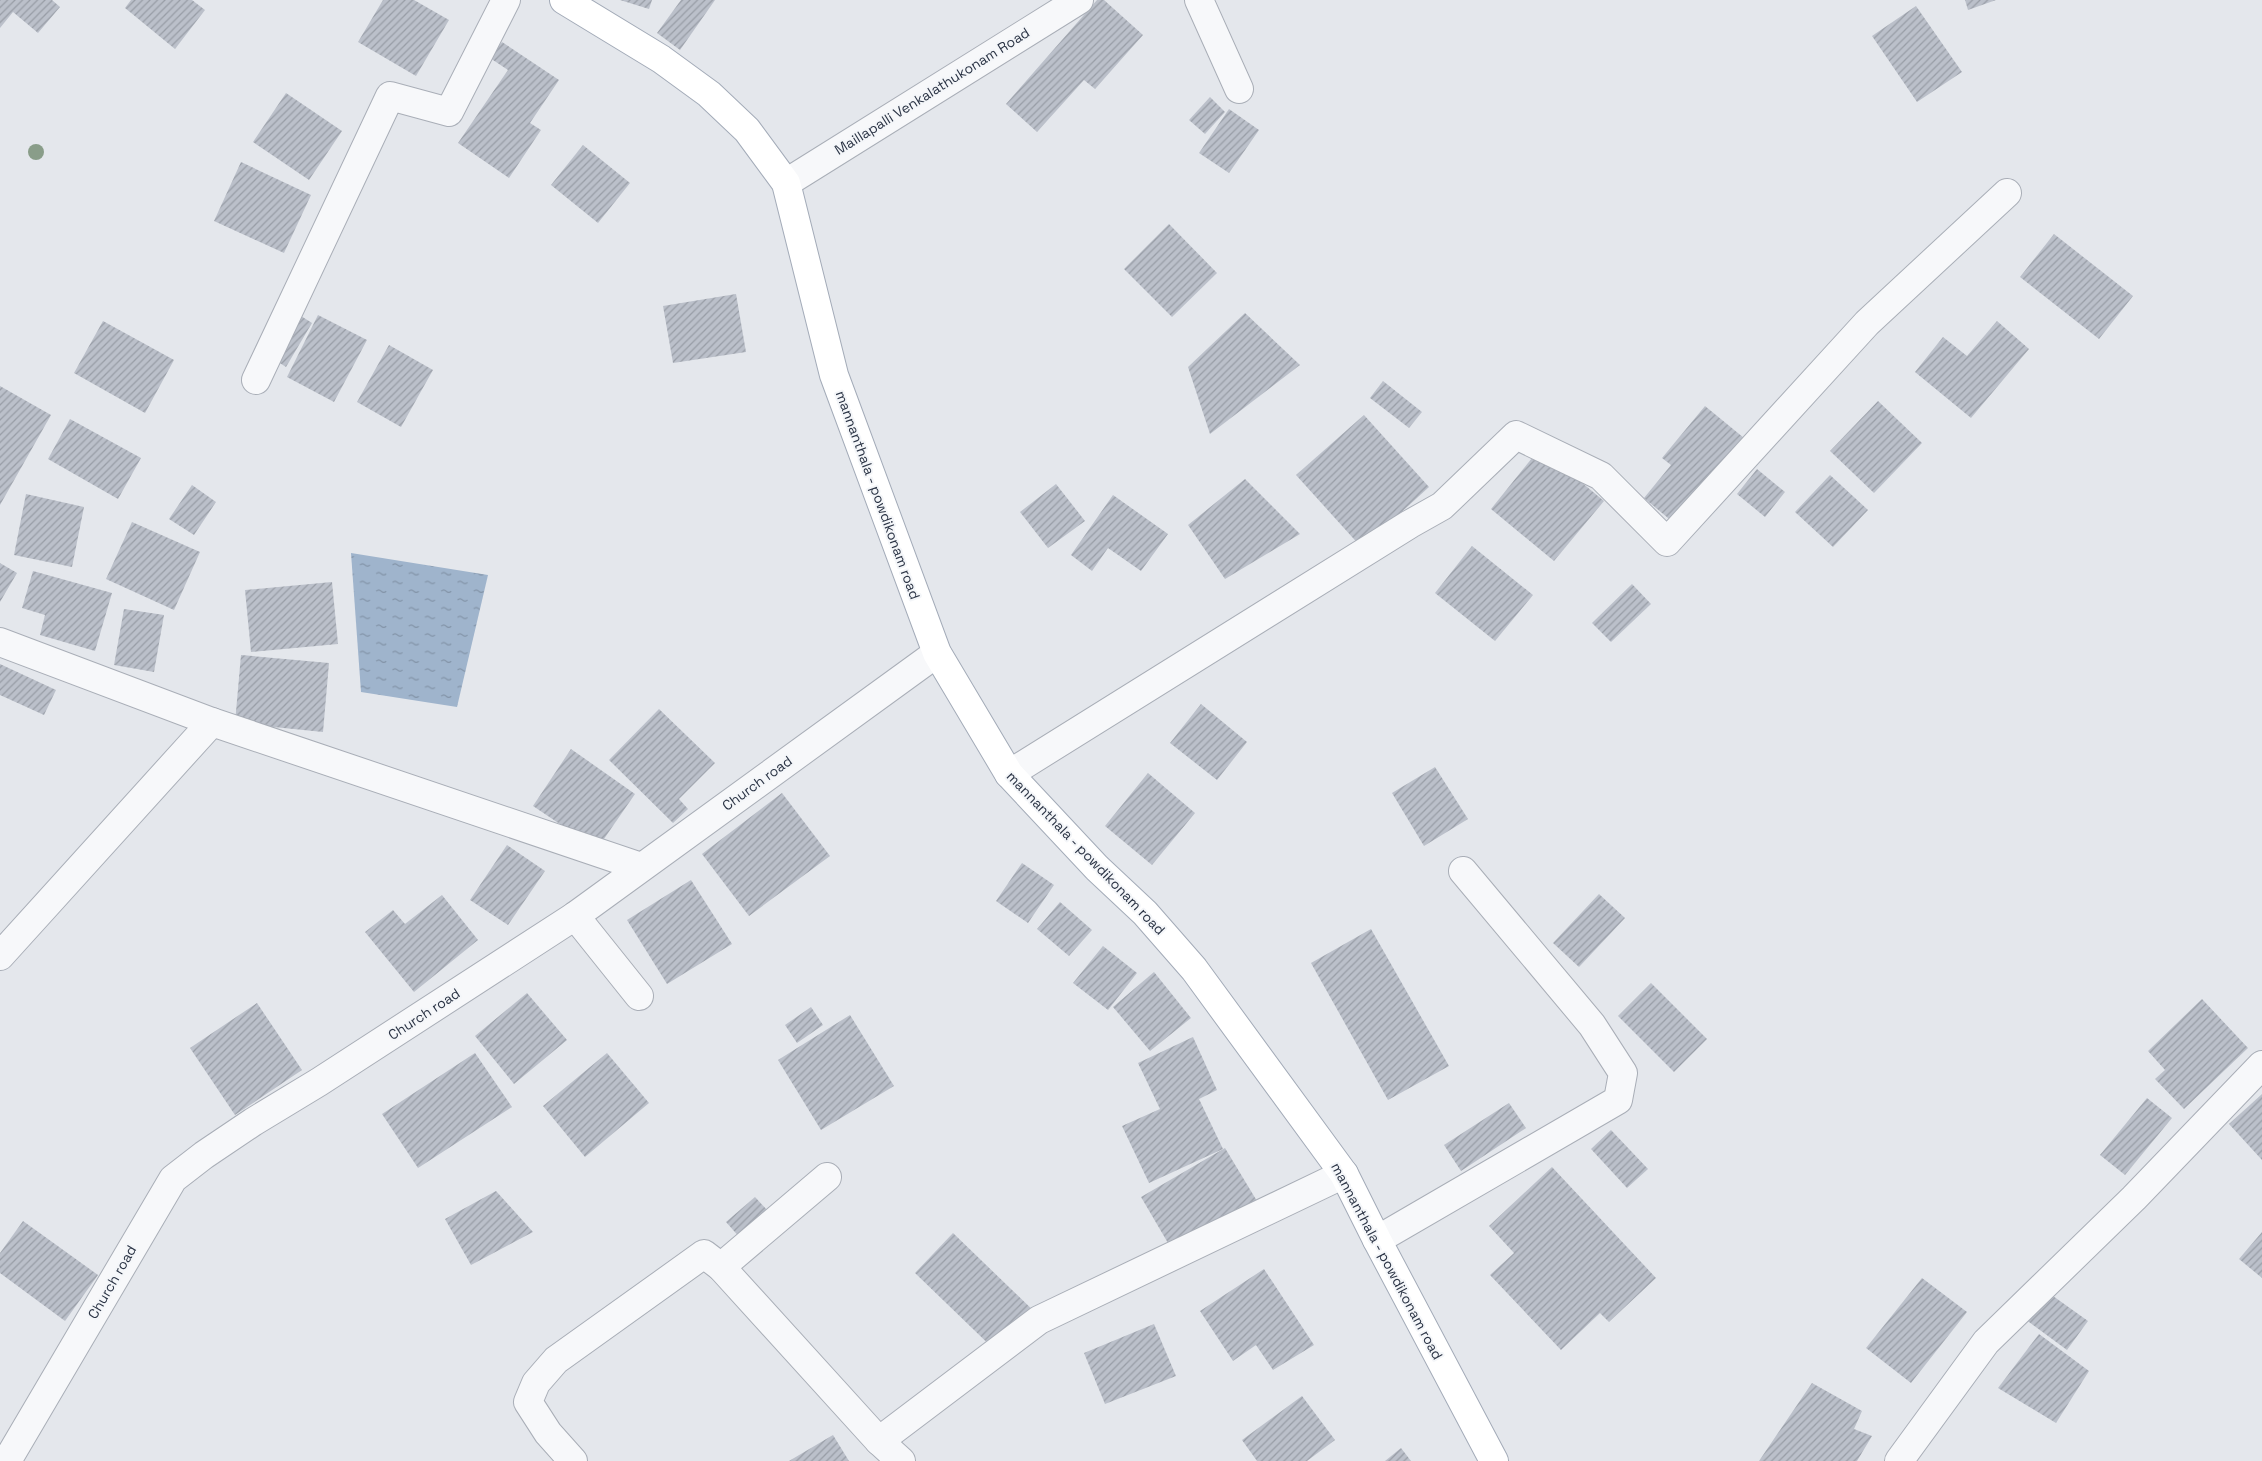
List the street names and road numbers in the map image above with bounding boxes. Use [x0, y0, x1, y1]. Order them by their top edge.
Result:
street label: Maillapalli Venkalathukonam Road [831, 23, 1033, 159]
street label: mannanthala - powdikonam road [832, 388, 924, 602]
street label: Church road [718, 752, 796, 814]
street label: mannanthala - powdikonam road [1003, 767, 1169, 939]
street label: Church road [385, 984, 463, 1044]
street label: mannanthala - powdikonam road [1327, 1159, 1447, 1363]
street label: Church road [84, 1242, 140, 1322]

